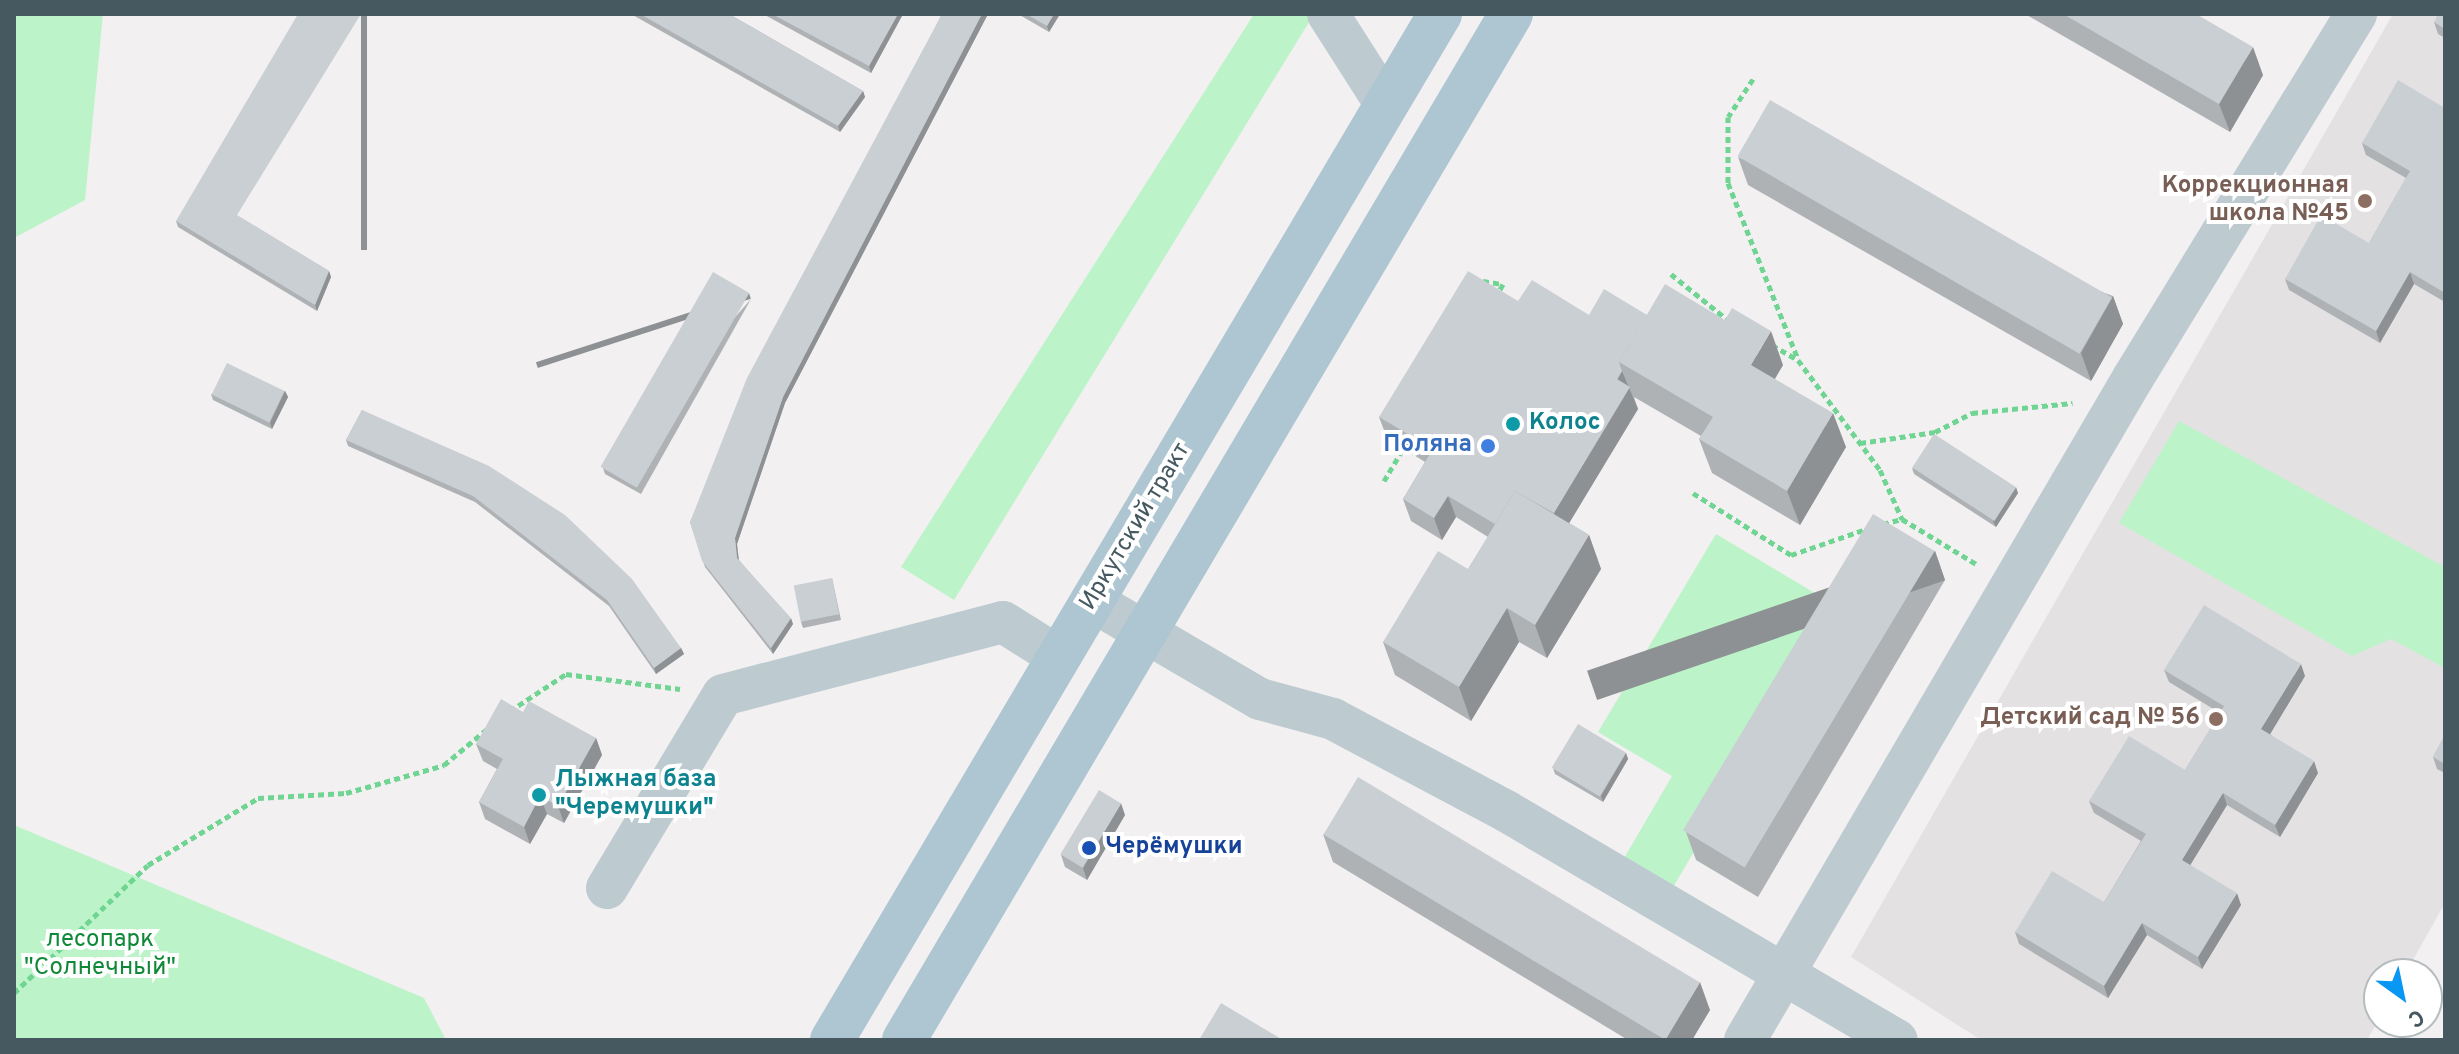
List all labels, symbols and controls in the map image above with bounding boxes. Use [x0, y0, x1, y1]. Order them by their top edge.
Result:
place label: Коррекционная школа №45 [2162, 173, 2349, 229]
marker: Коррекционная школа №45 [2356, 192, 2374, 210]
place label: Колос [1529, 410, 1601, 438]
marker: Колос [1504, 415, 1522, 433]
place label: Поляна [1383, 432, 1472, 460]
marker: Поляна [1479, 437, 1497, 455]
street label: Иркутский тракт [1075, 438, 1197, 616]
place label: Детский сад № 56 [1980, 705, 2200, 733]
marker: Детский сад № 56 [2207, 710, 2225, 728]
place label: Лыжная база "Черемушки" [555, 767, 716, 823]
marker: Лыжная база "Черемушки" [530, 786, 548, 804]
place label: Черёмушки [1105, 834, 1243, 862]
marker: Черёмушки [1080, 839, 1098, 857]
park label: лесопарк "Солнечный" [24, 927, 176, 983]
north arrow [2363, 958, 2443, 1038]
text: С [2402, 1002, 2429, 1032]

